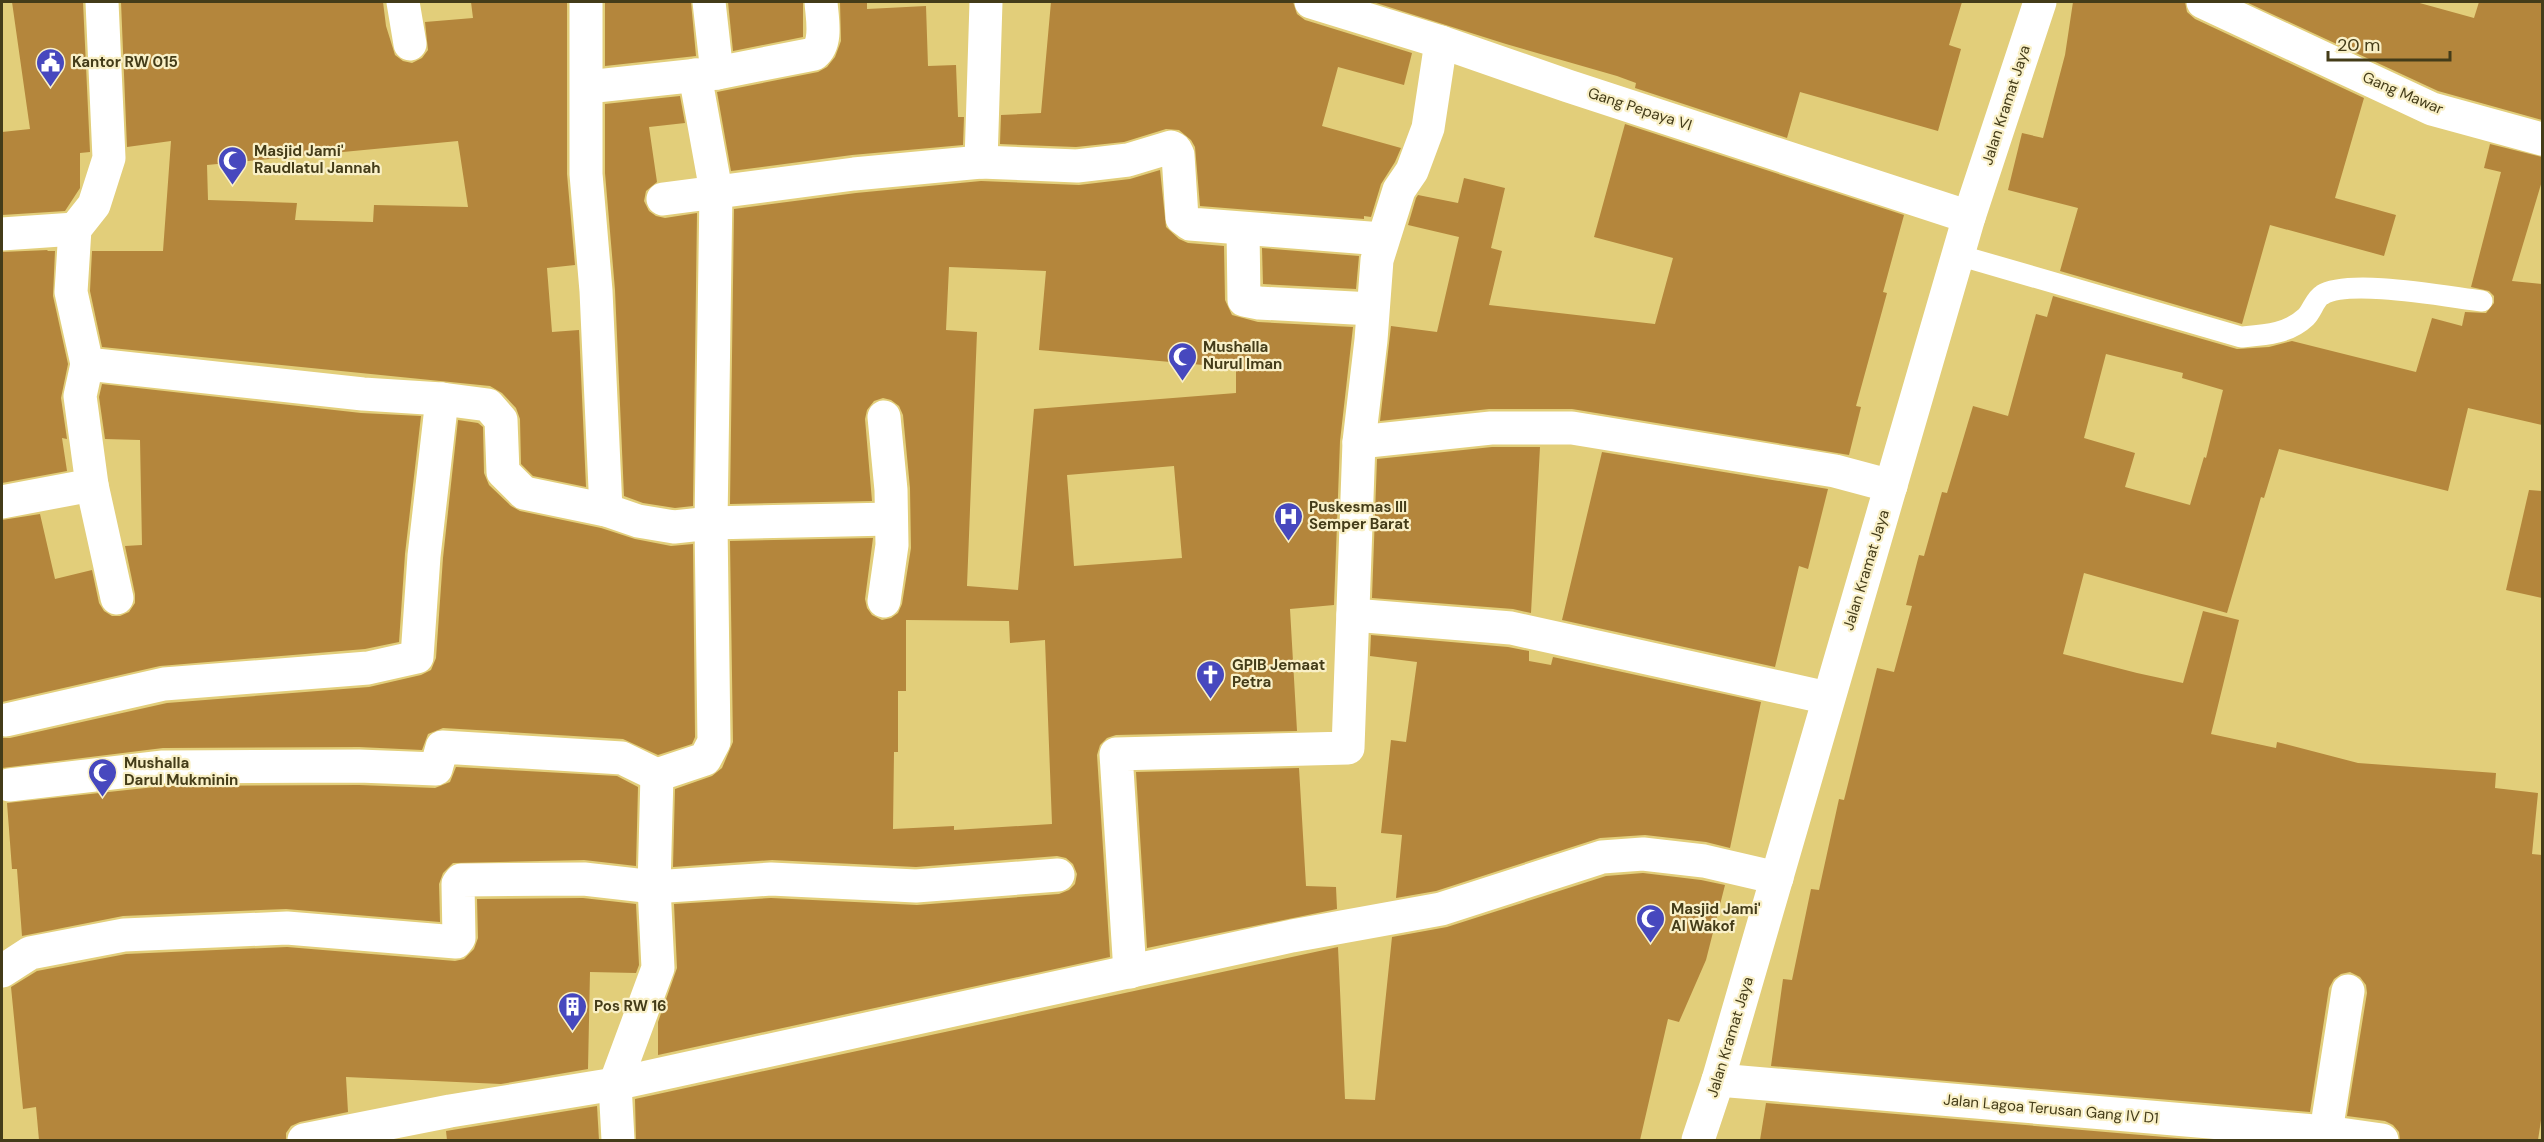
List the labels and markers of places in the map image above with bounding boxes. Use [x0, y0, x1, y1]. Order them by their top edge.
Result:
public building icon: Kantor RW 015 [35, 46, 67, 88]
place label: Kantor RW 015 [72, 52, 178, 72]
place label: Masjid Jami' Raudlatul Jannah [254, 141, 380, 178]
mosque icon: Masjid Jami' Raudlatul Jannah [217, 144, 249, 186]
place label: Mushalla Nurul Iman [1203, 337, 1282, 374]
mosque icon: Mushalla Nurul Iman [1166, 340, 1198, 382]
place label: Puskesmas III Semper Barat [1309, 497, 1409, 534]
hospital icon: Puskesmas III Semper Barat [1272, 500, 1304, 542]
place label: GPIB Jemaat Petra [1232, 655, 1325, 692]
church icon: GPIB Jemaat Petra [1195, 658, 1227, 700]
place label: Mushalla Darul Mukminin [124, 753, 238, 790]
mosque icon: Mushalla Darul Mukminin [87, 756, 119, 798]
place label: Masjid Jami' Al Wakof [1671, 899, 1761, 936]
mosque icon: Masjid Jami' Al Wakof [1634, 902, 1666, 944]
building icon: Pos RW 16 [557, 990, 589, 1032]
place label: Pos RW 16 [594, 996, 667, 1016]

